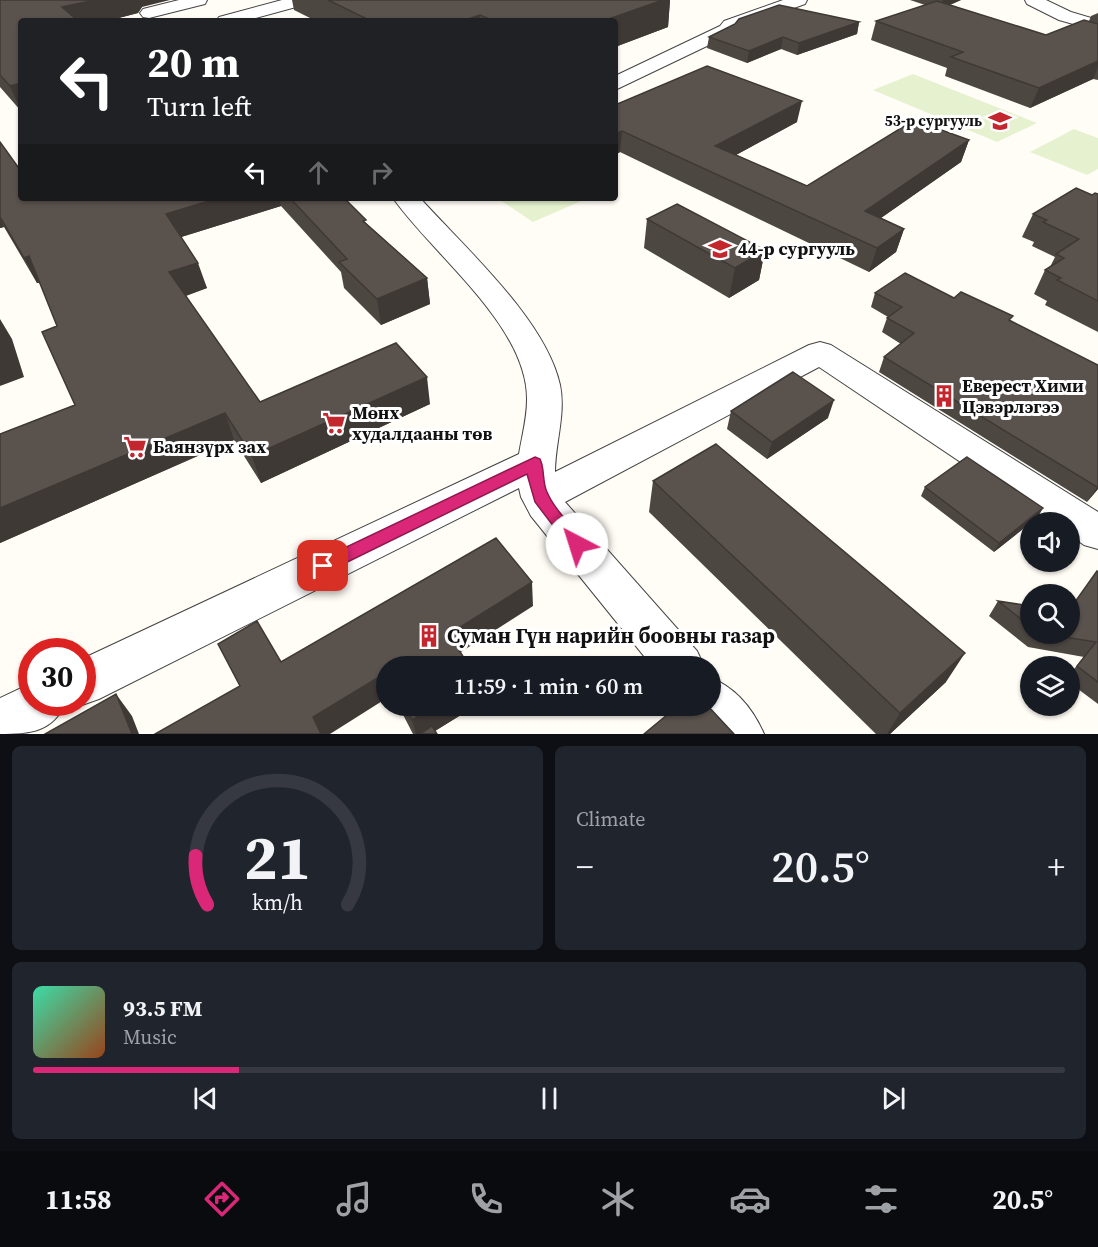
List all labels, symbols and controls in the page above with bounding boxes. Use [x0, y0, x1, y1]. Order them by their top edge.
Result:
text: 20 m [147, 33, 240, 91]
icon: left [48, 42, 126, 120]
text: Turn left [147, 88, 251, 125]
school or university icon: 53-р сургууль [987, 108, 1013, 134]
place label: 53-р сургууль [885, 110, 982, 131]
icon: left [239, 156, 272, 189]
icon: ahead [302, 156, 335, 189]
icon: right [365, 156, 398, 189]
school or university icon: 44-р сургууль [707, 236, 733, 262]
place label: 44-р сургууль [738, 236, 855, 261]
place label: Еверест Хими Цэвэрлэгээ [962, 373, 1084, 419]
building icon: Еверест Хими Цэвэрлэгээ [931, 383, 957, 409]
place label: Мөнх худалдааны төв [352, 400, 493, 446]
supermarket icon: Мөнх худалдааны төв [321, 410, 347, 436]
supermarket icon: Баянзүрх зах [122, 434, 148, 460]
place label: Баянзүрх зах [153, 434, 266, 459]
position arrow [545, 512, 609, 576]
map controls [1020, 512, 1080, 716]
button: sound [1020, 512, 1080, 572]
pin [297, 540, 348, 591]
icon: arrive [306, 549, 339, 582]
button: search [1020, 584, 1080, 644]
place label: Суман Гүн нарийн боовны газар [447, 621, 775, 650]
building icon: Суман Гүн нарийн боовны газар [416, 623, 442, 649]
speed limit sign: 30 [18, 638, 96, 716]
button: layers [1020, 656, 1080, 716]
text: 11:59 · 1 min · 60 m [454, 671, 643, 701]
text: Climate [576, 805, 645, 833]
text: 21 [244, 814, 311, 900]
text: 20.5° [771, 835, 870, 897]
text: − [576, 844, 594, 889]
text: + [1048, 844, 1065, 889]
text: km/h [252, 888, 303, 917]
text: 93.5 FM [123, 993, 202, 1023]
text: Music [123, 1023, 177, 1051]
icon: previous [189, 1082, 222, 1115]
icon: pause [533, 1082, 566, 1115]
icon: next [877, 1082, 910, 1115]
icon: directions [201, 1178, 243, 1220]
icon: music [333, 1178, 375, 1220]
icon: phone [465, 1178, 507, 1220]
icon: climate [597, 1178, 639, 1220]
icon: car [729, 1178, 771, 1220]
icon: filters [860, 1178, 902, 1220]
text: 11:58 [45, 1181, 112, 1218]
text: 20.5° [992, 1181, 1053, 1218]

